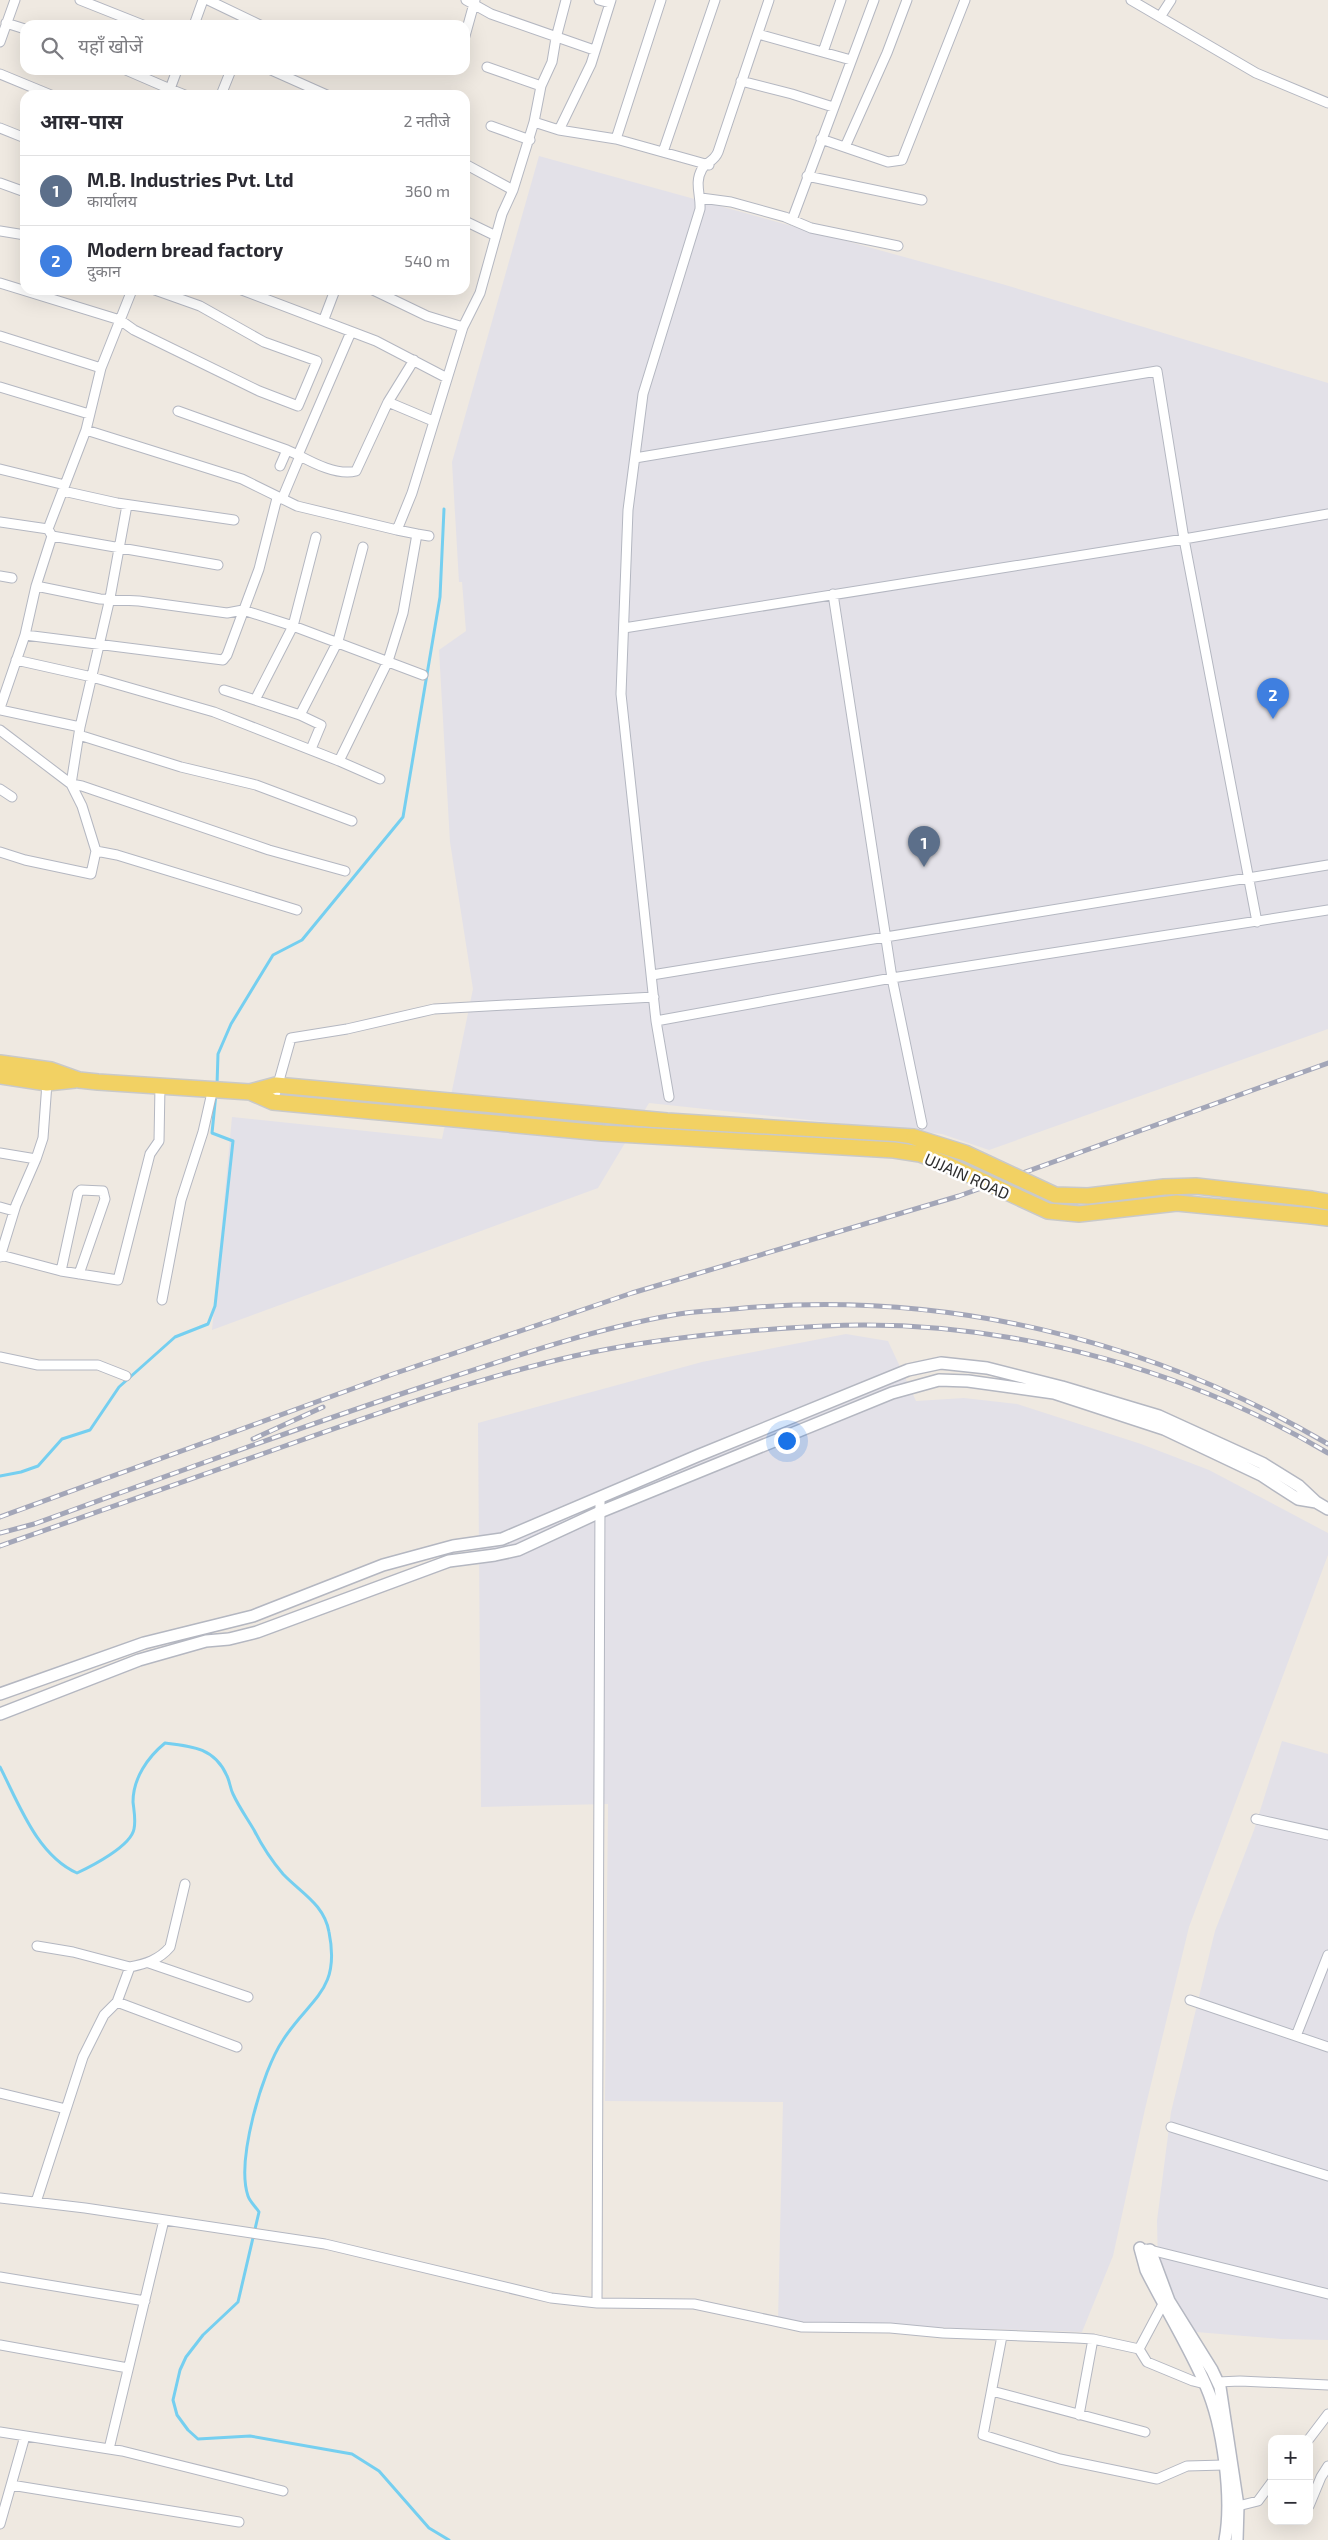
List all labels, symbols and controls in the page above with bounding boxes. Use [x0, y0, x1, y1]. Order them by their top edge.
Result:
search box [20, 20, 470, 75]
icon: search [38, 34, 66, 62]
text: यहाँ खोजें [78, 34, 143, 57]
text: आस-पास [40, 108, 123, 133]
text: 2 नतीजे [403, 111, 450, 130]
text: M.B. Industries Pvt. Ltd [87, 168, 294, 191]
text: 1 [53, 181, 59, 200]
text: 360 m [405, 181, 450, 200]
text: कार्यालय [87, 191, 137, 210]
text: Modern bread factory [87, 238, 283, 261]
text: 2 [51, 251, 61, 270]
text: 540 m [404, 251, 450, 270]
text: दुकान [87, 261, 121, 280]
pin: 2 [1257, 678, 1289, 719]
pin: 1 [908, 826, 940, 867]
street label: UJJAIN ROAD [922, 1148, 1013, 1203]
your location [774, 1428, 800, 1454]
map controls [1268, 2435, 1313, 2525]
button: + [1268, 2435, 1313, 2480]
button: − [1268, 2480, 1313, 2525]

